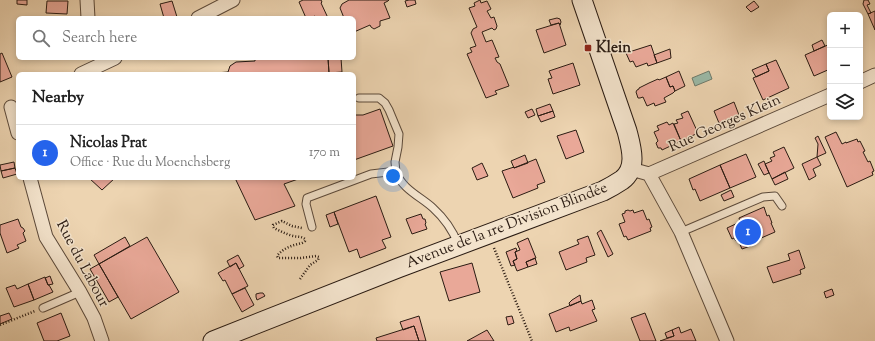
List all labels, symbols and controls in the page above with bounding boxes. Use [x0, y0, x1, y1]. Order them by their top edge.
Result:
map controls [827, 12, 863, 120]
button: + [827, 12, 863, 48]
search box [16, 16, 356, 60]
icon: search [30, 27, 52, 49]
text: Search here [62, 28, 137, 49]
place label: Klein [596, 38, 631, 59]
marker: Klein [583, 43, 593, 53]
button: − [827, 48, 863, 84]
button: layers [827, 84, 863, 120]
text: Nearby [32, 86, 84, 110]
street label: Rue Georges Klein [666, 90, 784, 158]
text: Nicolas Prat [70, 133, 147, 154]
text: 1 [43, 144, 47, 162]
text: 170 m [309, 144, 340, 162]
text: Office · Rue du Moenchsberg [70, 154, 230, 172]
your location [383, 166, 403, 186]
street label: Avenue de la 1re Division Blindée [403, 178, 611, 274]
street label: Rue du Labour [50, 217, 114, 312]
pin: 1 [735, 217, 761, 247]

